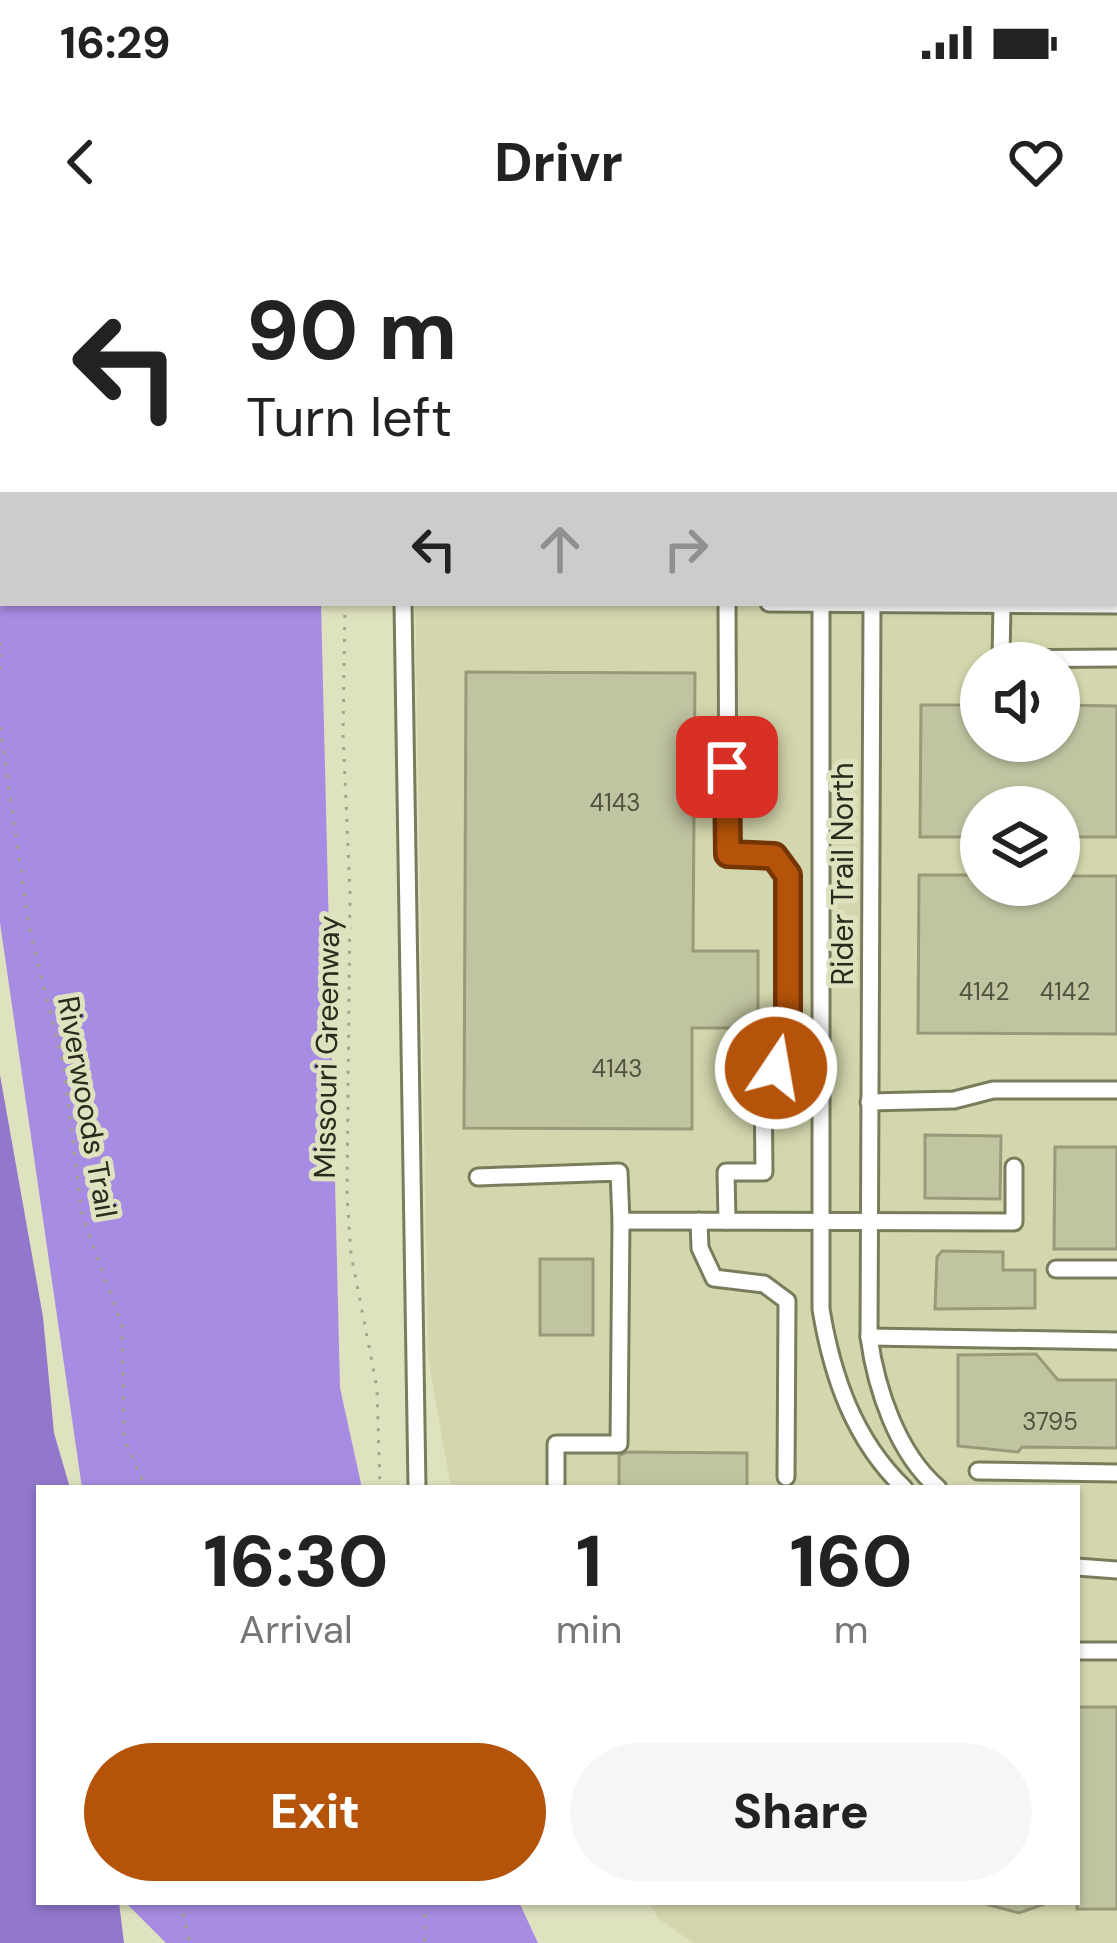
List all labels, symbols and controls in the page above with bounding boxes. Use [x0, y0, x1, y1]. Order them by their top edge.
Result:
text: 16:29 [60, 13, 171, 72]
text: Drivr [494, 127, 623, 198]
icon: back [48, 129, 114, 195]
icon: heart [1003, 129, 1069, 195]
text: 90 m [246, 276, 457, 385]
icon: left [48, 288, 204, 444]
text: Turn left [246, 382, 452, 453]
icon: left [401, 516, 467, 582]
icon: ahead [527, 516, 593, 582]
icon: right [653, 516, 719, 582]
map controls [960, 642, 1080, 906]
button: sound [960, 642, 1080, 762]
pin [676, 716, 778, 818]
icon: arrive [694, 734, 760, 800]
street label: Rider Trail North [823, 763, 862, 986]
button: layers [960, 786, 1080, 906]
house number: 4143 [590, 787, 640, 818]
street label: Missouri Greenway [305, 915, 348, 1179]
house number: 4142 [959, 976, 1009, 1007]
house number: 4142 [1040, 976, 1090, 1007]
street label: Riverwoods Trail [49, 993, 126, 1221]
position arrow [713, 1005, 839, 1131]
house number: 4143 [592, 1053, 642, 1084]
house number: 3795 [1022, 1406, 1078, 1437]
text: 16:30 [203, 1515, 389, 1608]
text: 1 [576, 1515, 602, 1608]
text: 160 [790, 1515, 913, 1608]
text: Arrival [239, 1604, 353, 1655]
text: min [556, 1604, 622, 1655]
text: m [834, 1604, 869, 1655]
button: Exit [84, 1743, 546, 1881]
button: Share [570, 1743, 1032, 1881]

